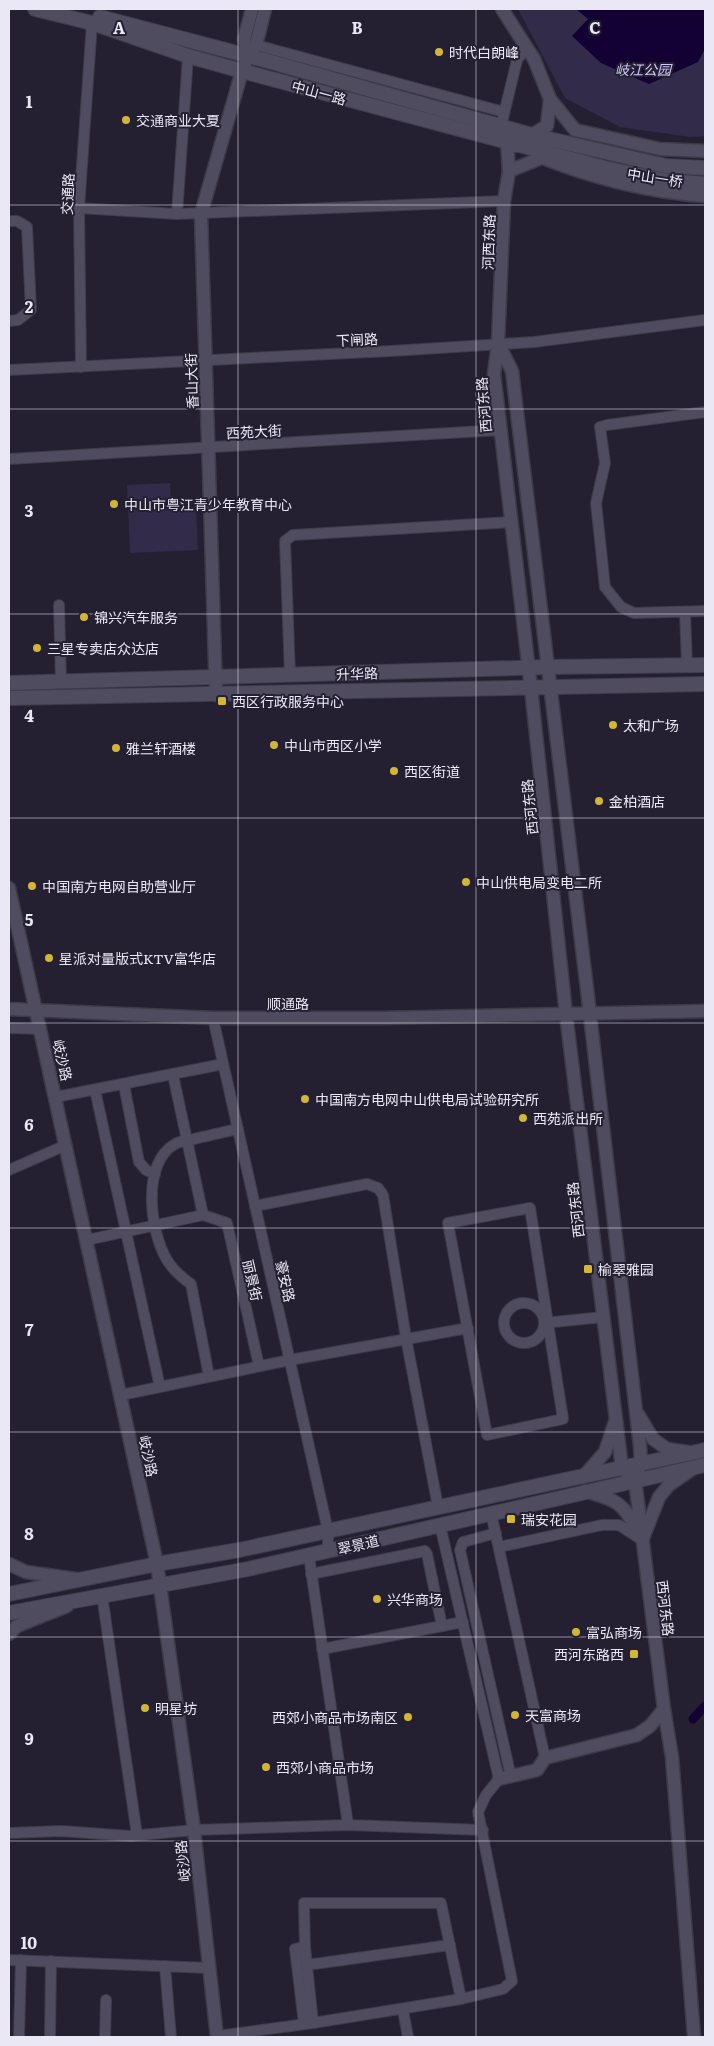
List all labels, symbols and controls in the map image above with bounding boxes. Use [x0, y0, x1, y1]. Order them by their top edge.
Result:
text: A [113, 15, 125, 39]
text: B [351, 15, 363, 39]
text: C [589, 15, 601, 39]
place label: 时代白朗峰 [449, 42, 519, 62]
marker: 时代白朗峰 [433, 46, 445, 58]
park label: 岐江公园 [615, 59, 673, 79]
street label: 中山一路 [289, 75, 349, 109]
text: 1 [26, 89, 33, 113]
place label: 交通商业大夏 [136, 110, 220, 130]
marker: 交通商业大夏 [120, 114, 132, 126]
street label: 中山一桥 [626, 163, 684, 191]
street label: 交通路 [56, 173, 78, 215]
street label: 河西东路 [477, 214, 499, 270]
text: 2 [25, 294, 34, 318]
street label: 下闸路 [336, 328, 378, 350]
street label: 香山大街 [180, 353, 202, 409]
street label: 西河东路 [471, 376, 495, 434]
street label: 西苑大街 [226, 420, 282, 442]
place label: 中山市粤江青少年教育中心 [124, 494, 292, 514]
text: 3 [25, 498, 34, 522]
marker: 中山市粤江青少年教育中心 [108, 498, 120, 510]
place label: 锦兴汽车服务 [94, 607, 178, 627]
marker: 锦兴汽车服务 [78, 611, 90, 623]
place label: 三星专卖店众达店 [47, 638, 159, 658]
marker: 三星专卖店众达店 [31, 642, 43, 654]
street label: 升华路 [336, 662, 378, 684]
place label: 西区行政服务中心 [232, 691, 344, 711]
marker: 西区行政服务中心 [216, 695, 228, 707]
text: 4 [24, 703, 34, 727]
place label: 太和广场 [623, 715, 679, 735]
marker: 太和广场 [607, 719, 619, 731]
place label: 中山市西区小学 [284, 735, 382, 755]
place label: 雅兰轩酒楼 [126, 738, 196, 758]
marker: 中山市西区小学 [268, 739, 280, 751]
marker: 雅兰轩酒楼 [110, 742, 122, 754]
place label: 西区街道 [404, 761, 460, 781]
marker: 西区街道 [388, 765, 400, 777]
street label: 西河东路 [516, 778, 542, 836]
place label: 金柏酒店 [609, 791, 665, 811]
marker: 金柏酒店 [593, 795, 605, 807]
place label: 中山供电局变电二所 [476, 872, 602, 892]
place label: 中国南方电网自助营业厅 [42, 876, 196, 896]
marker: 中山供电局变电二所 [460, 876, 472, 888]
marker: 中国南方电网自助营业厅 [26, 880, 38, 892]
text: 5 [25, 907, 34, 931]
place label: 星派对量版式KTV富华店 [59, 948, 216, 968]
marker: 星派对量版式KTV富华店 [43, 952, 55, 964]
street label: 顺通路 [267, 993, 309, 1013]
street label: 岐沙路 [49, 1037, 77, 1083]
place label: 中国南方电网中山供电局试验研究所 [315, 1089, 539, 1109]
marker: 中国南方电网中山供电局试验研究所 [299, 1093, 311, 1105]
place label: 西苑派出所 [533, 1108, 603, 1128]
text: 6 [24, 1112, 34, 1136]
marker: 西苑派出所 [517, 1112, 529, 1124]
street label: 西河东路 [562, 1181, 588, 1239]
street label: 丽景街 [239, 1257, 267, 1303]
street label: 豪安路 [272, 1258, 300, 1304]
place label: 榆翠雅园 [598, 1259, 654, 1279]
marker: 榆翠雅园 [582, 1263, 594, 1275]
text: 7 [25, 1317, 34, 1341]
street label: 岐沙路 [135, 1433, 163, 1479]
place label: 瑞安花园 [521, 1509, 577, 1529]
marker: 瑞安花园 [505, 1513, 517, 1525]
text: 8 [24, 1521, 34, 1545]
street label: 翠景道 [335, 1530, 381, 1558]
street label: 西河东路 [653, 1579, 679, 1637]
place label: 兴华商场 [387, 1589, 443, 1609]
marker: 兴华商场 [371, 1593, 383, 1605]
place label: 富弘商场 [586, 1622, 642, 1642]
marker: 富弘商场 [570, 1626, 582, 1638]
place label: 西河东路西 [554, 1644, 624, 1664]
marker: 西河东路西 [628, 1648, 640, 1660]
place label: 明星坊 [155, 1698, 197, 1718]
marker: 明星坊 [139, 1702, 151, 1714]
place label: 天富商场 [525, 1705, 581, 1725]
place label: 西郊小商品市场南区 [272, 1707, 398, 1727]
marker: 天富商场 [509, 1709, 521, 1721]
marker: 西郊小商品市场南区 [402, 1711, 414, 1723]
text: 9 [24, 1726, 34, 1750]
place label: 西郊小商品市场 [276, 1757, 374, 1777]
marker: 西郊小商品市场 [260, 1761, 272, 1773]
street label: 岐沙路 [170, 1839, 194, 1883]
text: 10 [21, 1930, 37, 1954]

